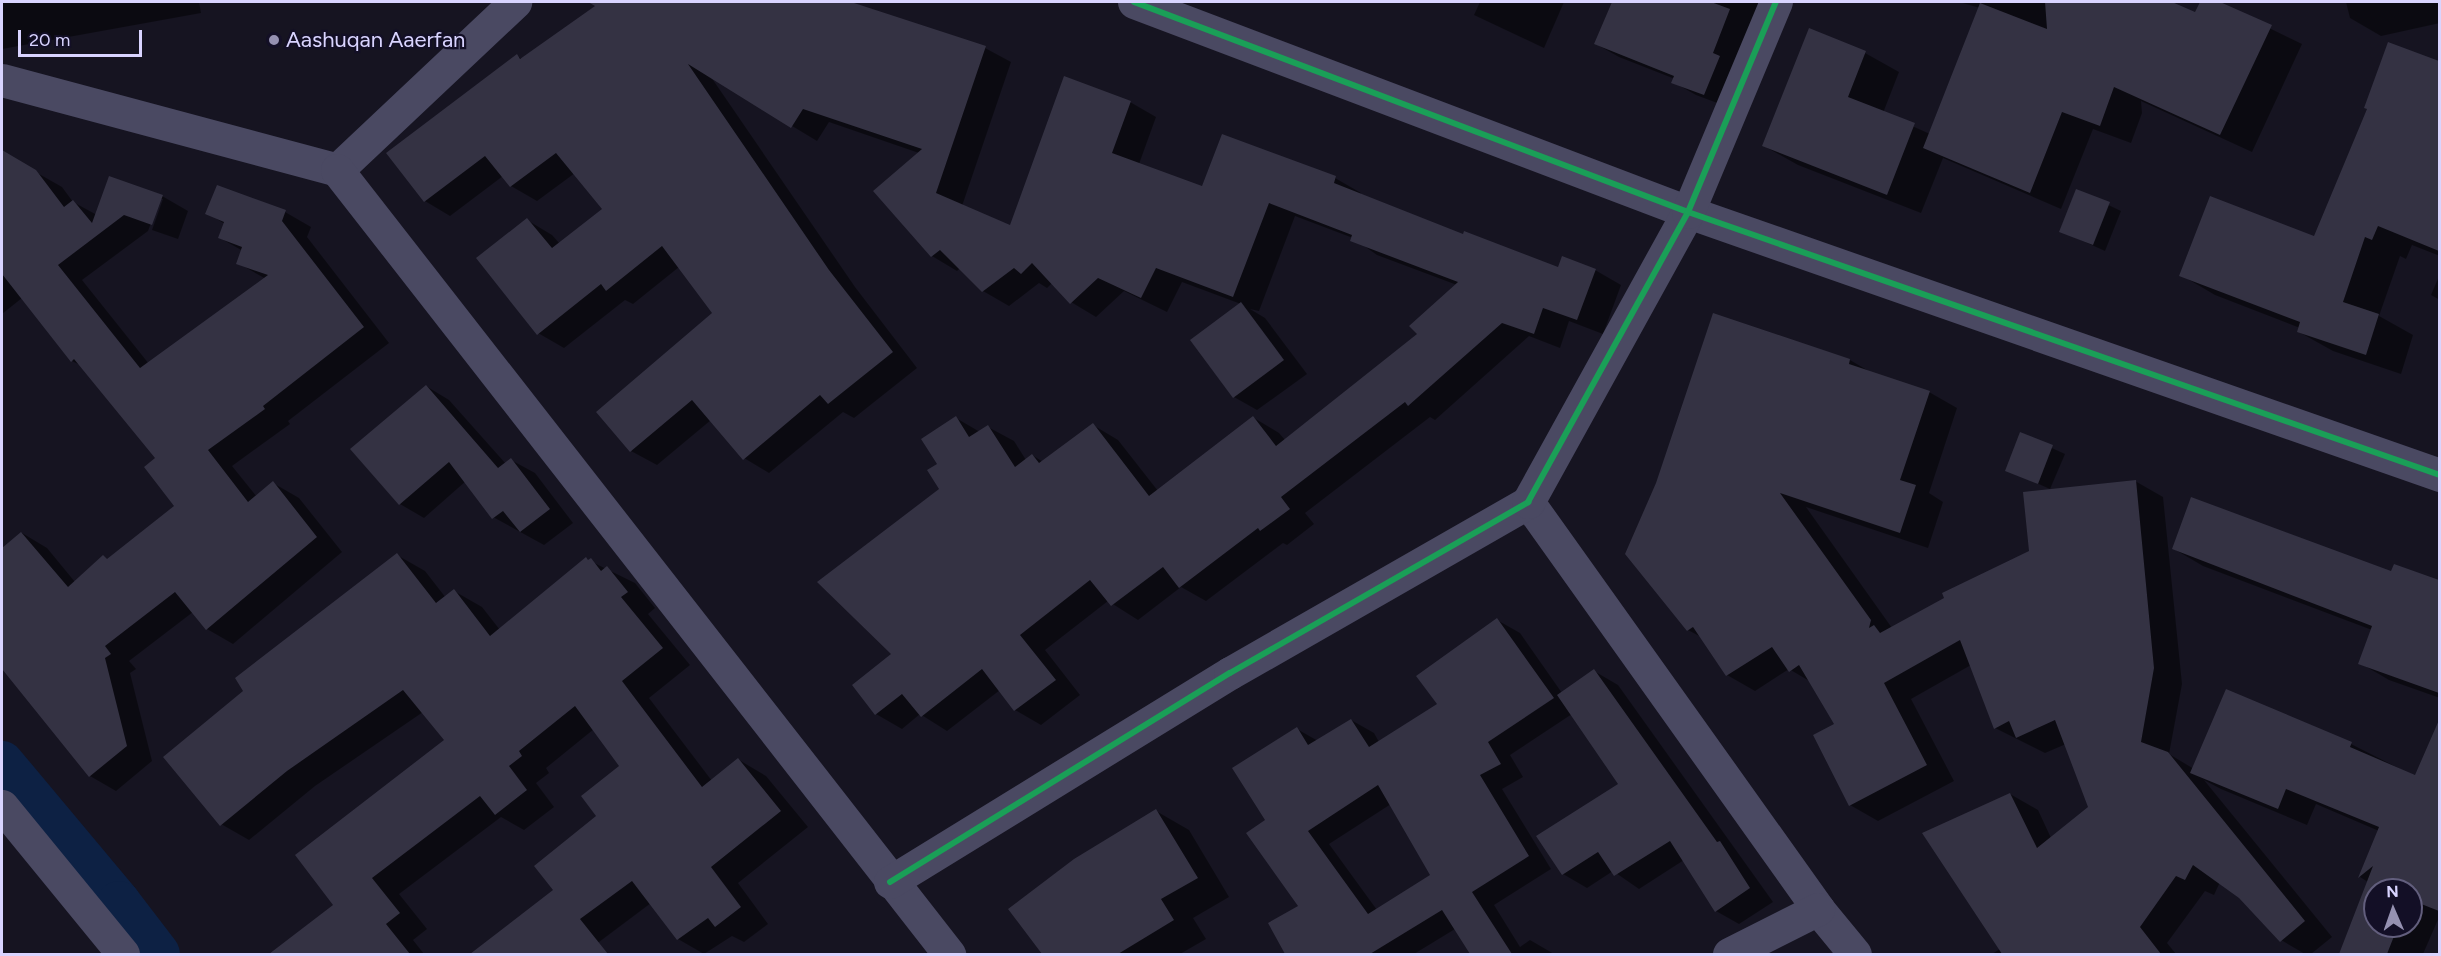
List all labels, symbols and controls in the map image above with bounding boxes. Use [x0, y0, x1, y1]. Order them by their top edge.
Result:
scale bar [21, 18, 146, 56]
place label: Aashuqan Aaerfan [286, 27, 465, 53]
text: 20 m [29, 29, 70, 51]
marker: Aashuqan Aaerfan [267, 33, 281, 47]
north arrow [2363, 878, 2423, 938]
text: N [2386, 882, 2399, 901]

